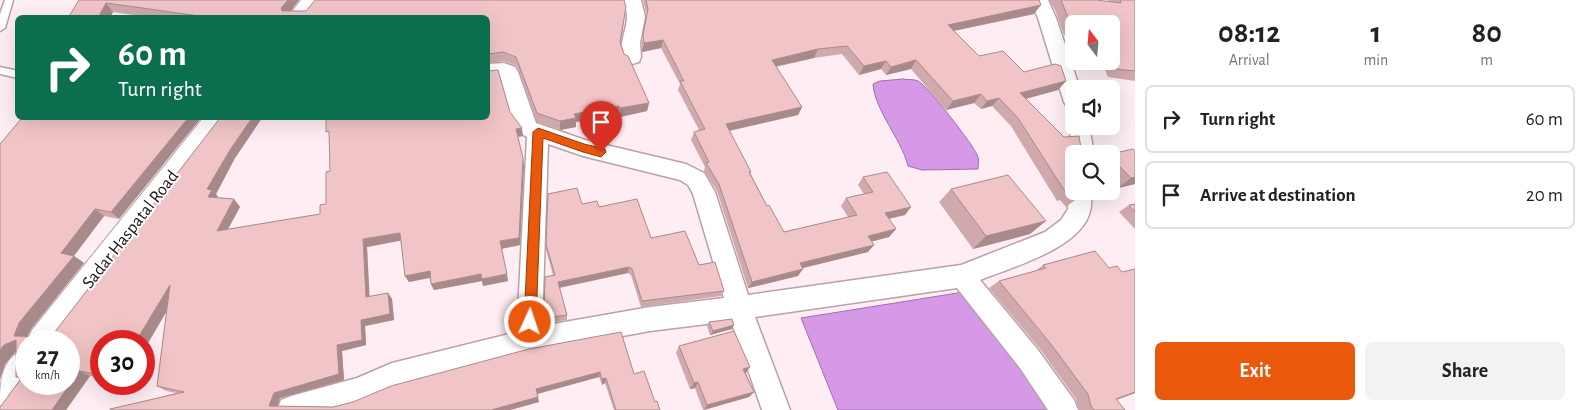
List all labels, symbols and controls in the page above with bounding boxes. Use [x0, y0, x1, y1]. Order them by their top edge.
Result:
north arrow [1065, 15, 1120, 70]
map controls [1065, 15, 1120, 200]
text: 08:12 [1218, 18, 1280, 48]
text: 1 [1370, 18, 1381, 48]
text: 80 [1471, 18, 1502, 48]
icon: right [35, 35, 100, 100]
text: 60 m [118, 37, 187, 72]
text: Arrival [1229, 52, 1270, 68]
text: min [1363, 52, 1388, 68]
text: m [1480, 52, 1493, 68]
text: Turn right [118, 78, 202, 100]
button: sound [1065, 80, 1120, 135]
pin [580, 101, 622, 152]
icon: right [1157, 105, 1185, 133]
icon: arrive [587, 108, 615, 136]
text: Turn right [1200, 110, 1275, 129]
text: 60 m [1526, 110, 1563, 129]
button: search [1065, 145, 1120, 200]
street label: Sadar Haspatal Road [79, 167, 182, 292]
icon: arrive [1157, 181, 1185, 209]
text: Arrive at destination [1200, 186, 1356, 205]
text: 20 m [1526, 186, 1563, 205]
position arrow [503, 295, 555, 347]
speed limit sign: 30 [90, 330, 155, 395]
button: Exit [1155, 342, 1355, 400]
button: Share [1365, 342, 1565, 400]
text: 27 [36, 344, 59, 369]
text: km/h [35, 369, 60, 381]

